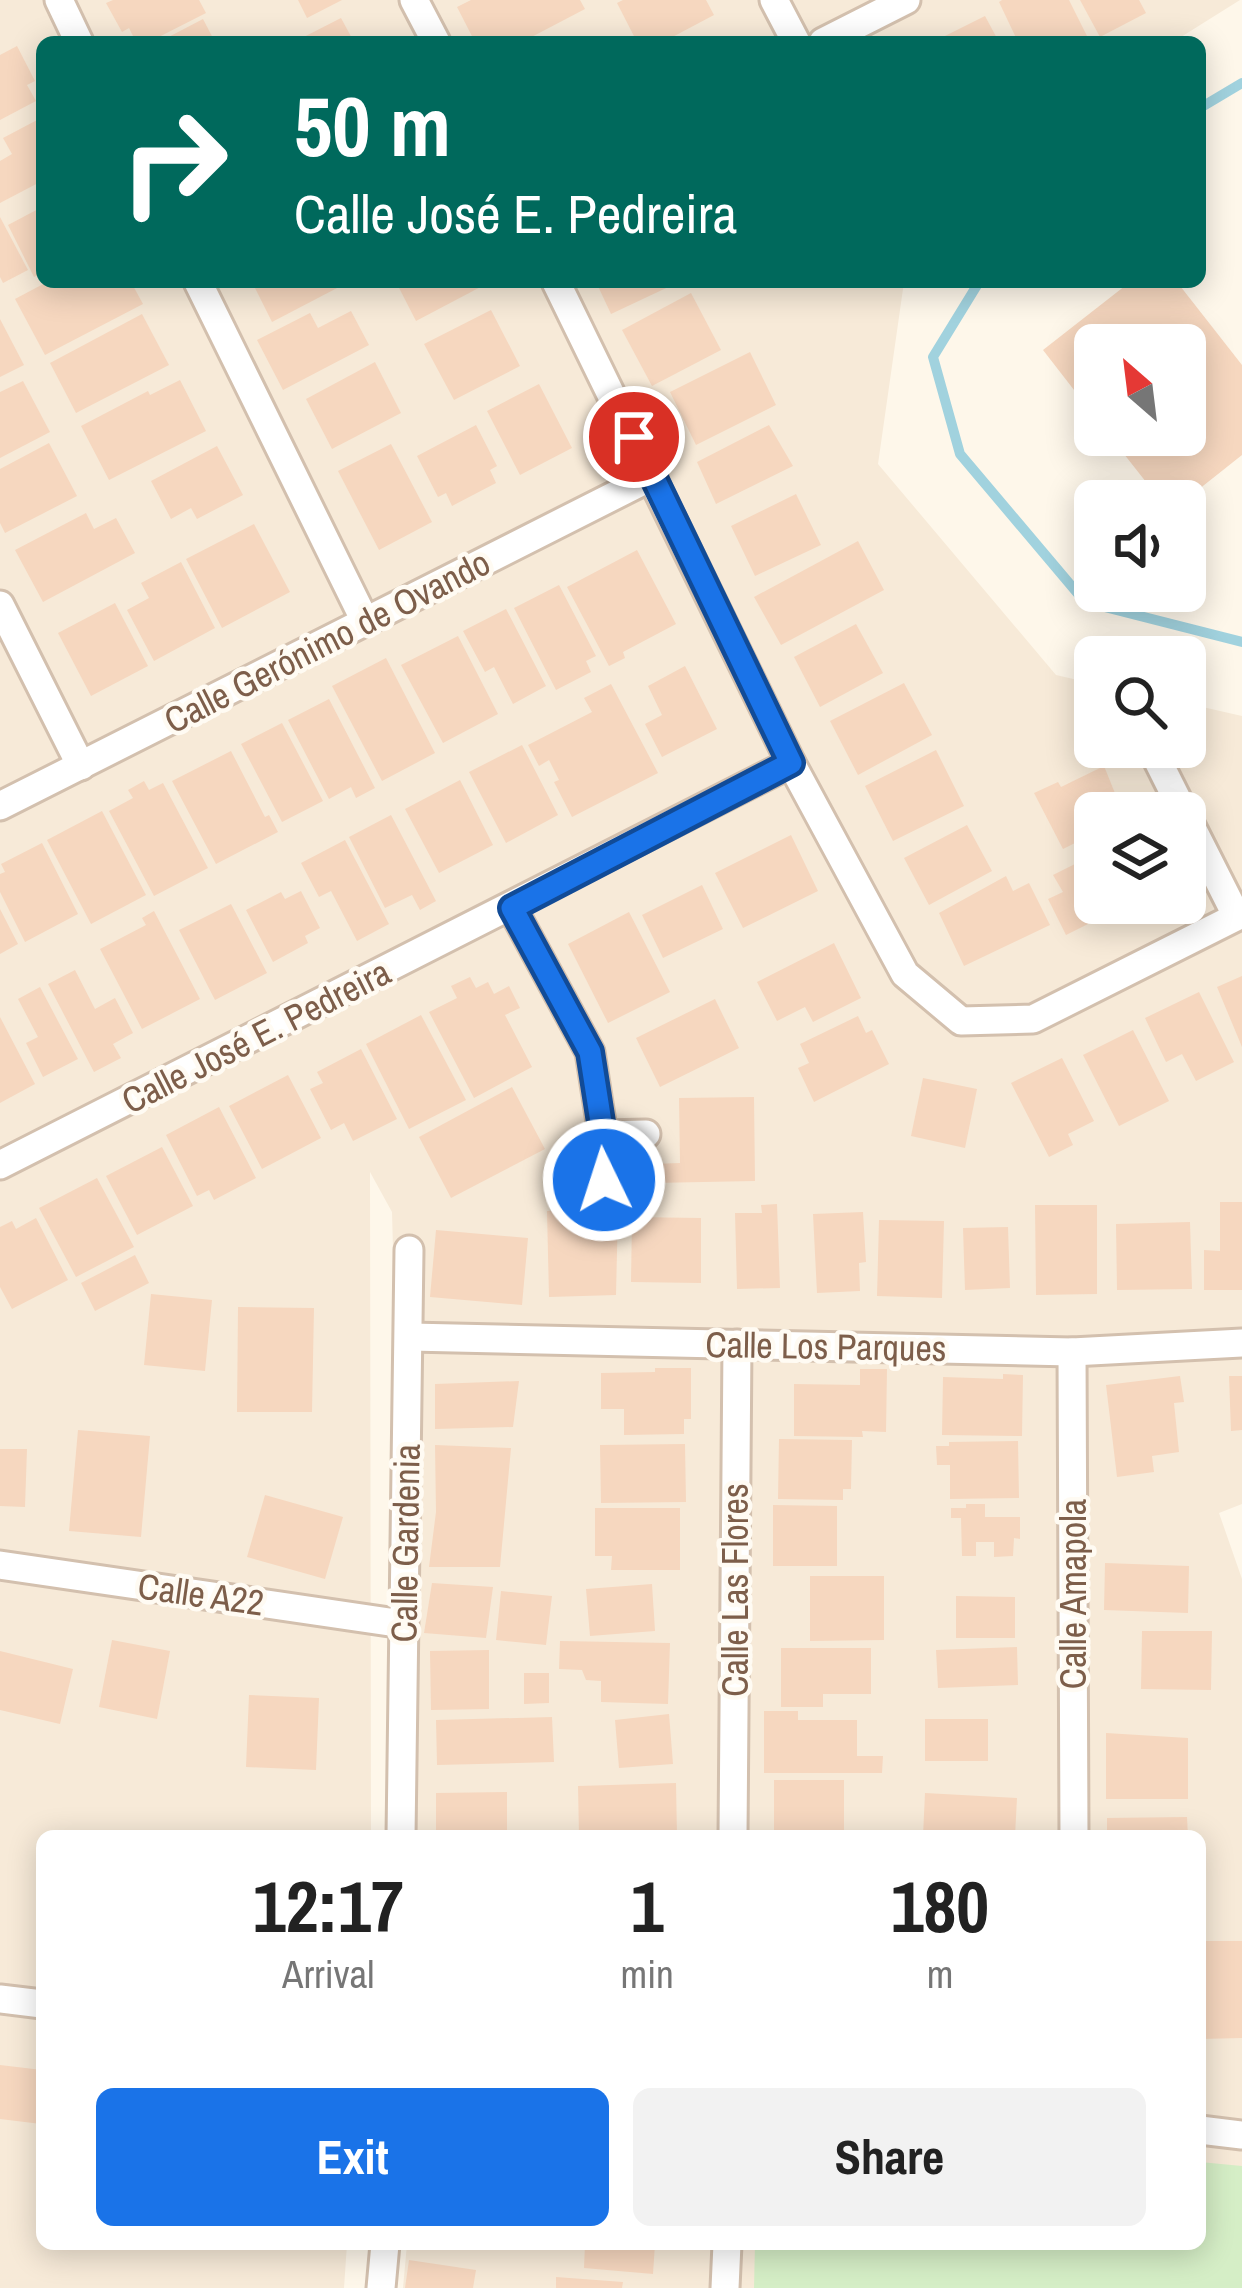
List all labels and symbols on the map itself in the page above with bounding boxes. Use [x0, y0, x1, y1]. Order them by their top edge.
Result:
north arrow [1074, 324, 1206, 456]
pin [583, 386, 685, 488]
street label: Calle Gerónimo de Ovando [156, 538, 498, 744]
street label: Calle José E. Pedreira [114, 948, 398, 1124]
position arrow [541, 1117, 667, 1243]
street label: Calle Los Parques [705, 1320, 947, 1372]
street label: Calle Gardenia [379, 1443, 431, 1643]
street label: Calle Las Flores [711, 1483, 759, 1697]
street label: Calle Amapola [1049, 1499, 1097, 1689]
street label: Calle A22 [135, 1561, 267, 1627]

